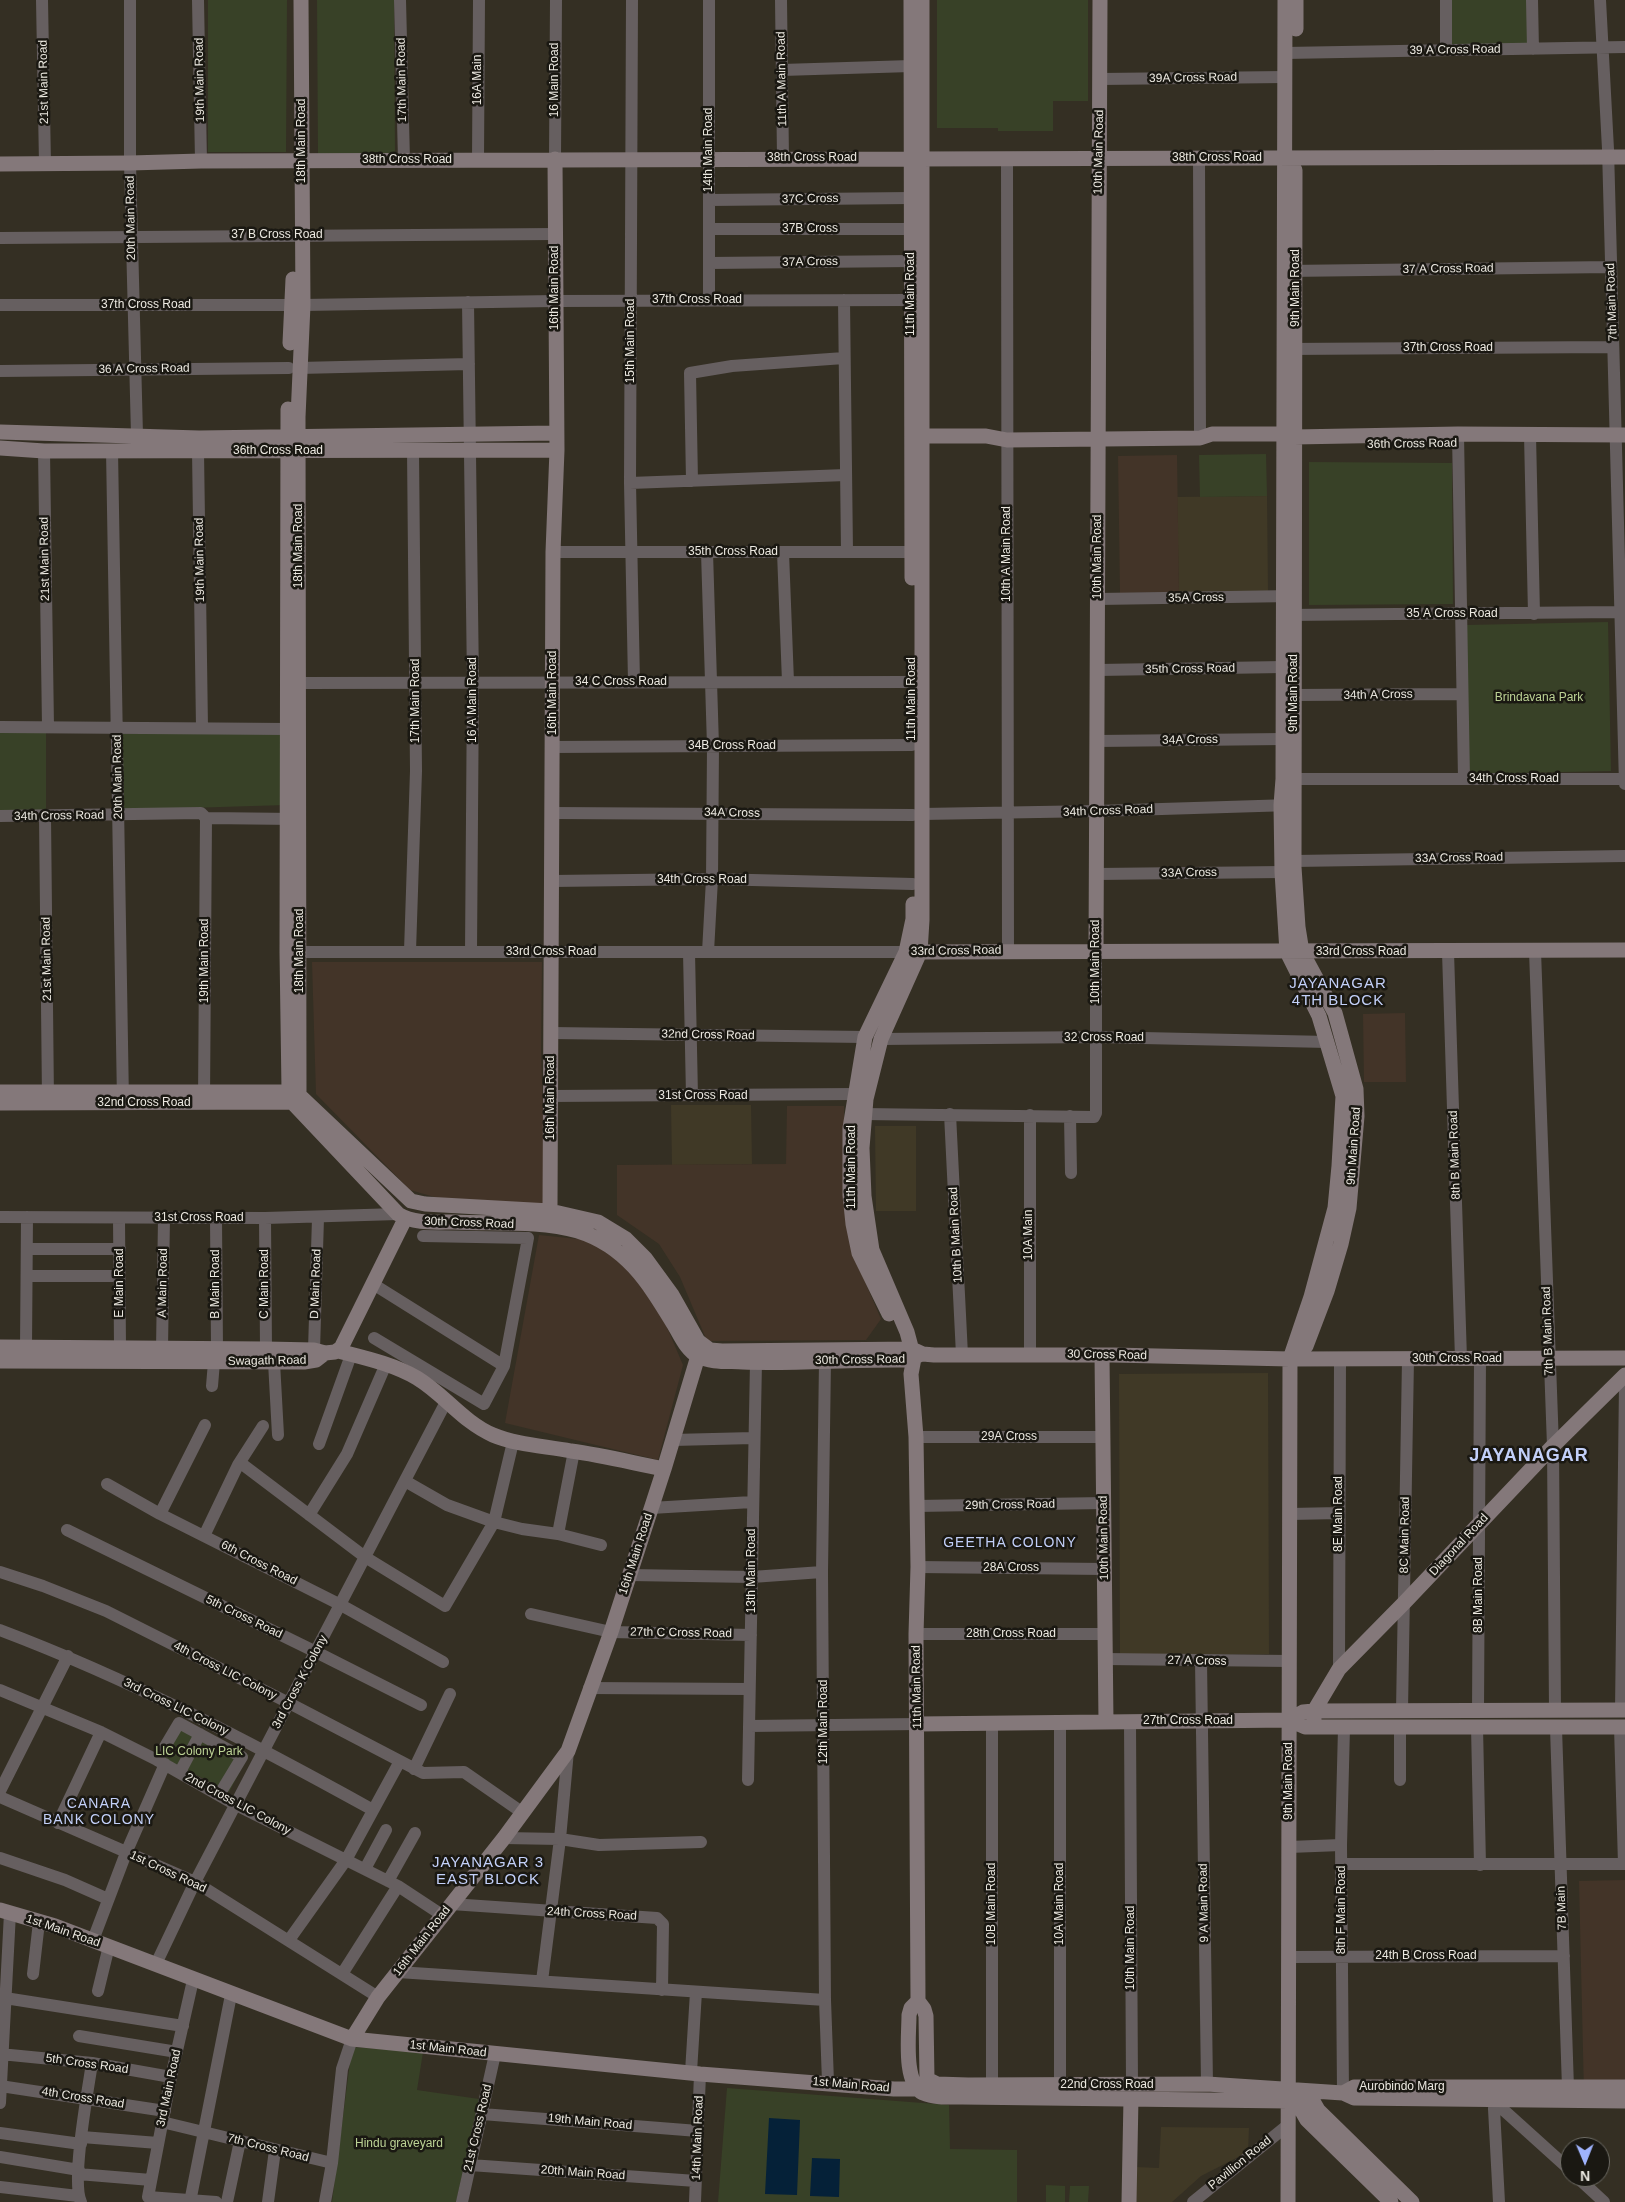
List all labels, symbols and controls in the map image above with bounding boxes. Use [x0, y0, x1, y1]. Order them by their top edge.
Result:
street label: 11th A Main Road [774, 31, 790, 127]
street label: 19th Main Road [192, 38, 208, 122]
street label: 17th Main Road [394, 38, 410, 122]
street label: 21st Main Road [36, 40, 52, 124]
street label: 39 A Cross Road [1409, 42, 1501, 58]
street label: 16 Main Road [548, 43, 562, 117]
street label: 16A Main [471, 55, 485, 105]
street label: 39A Cross Road [1149, 70, 1237, 86]
street label: 18th Main Road [295, 99, 309, 183]
street label: 14th Main Road [702, 108, 716, 192]
street label: 10th Main Road [1091, 110, 1107, 194]
street label: 38th Cross Road [767, 151, 857, 165]
street label: 38th Cross Road [1172, 151, 1262, 165]
street label: 38th Cross Road [362, 153, 452, 167]
street label: 20th Main Road [123, 176, 139, 260]
street label: 37C Cross [782, 191, 838, 207]
street label: 37B Cross [782, 222, 838, 236]
street label: 37 B Cross Road [231, 228, 323, 242]
street label: 16th Main Road [548, 246, 562, 330]
street label: 9th Main Road [1289, 249, 1303, 327]
street label: 11th Main Road [904, 252, 918, 336]
street label: 37A Cross [782, 254, 838, 270]
street label: 37 A Cross Road [1402, 261, 1494, 277]
street label: 7th Main Road [1603, 263, 1621, 341]
street label: 37th Cross Road [652, 293, 742, 307]
street label: 37th Cross Road [101, 298, 191, 312]
street label: 15th Main Road [624, 299, 638, 383]
street label: 37th Cross Road [1403, 341, 1493, 355]
street label: 36 A Cross Road [98, 361, 190, 377]
street label: 36th Cross Road [1367, 436, 1457, 452]
street label: 36th Cross Road [233, 444, 323, 458]
street label: 18th Main Road [292, 504, 306, 588]
street label: 10th A Main Road [1000, 506, 1014, 602]
street label: 10th Main Road [1091, 515, 1105, 599]
street label: 21st Main Road [37, 517, 53, 601]
street label: 19th Main Road [192, 518, 208, 602]
street label: 35th Cross Road [688, 545, 778, 559]
street label: 35A Cross [1168, 590, 1224, 606]
street label: 35 A Cross Road [1406, 607, 1498, 621]
street label: 16th Main Road [546, 651, 560, 735]
street label: 9th Main Road [1287, 654, 1301, 732]
street label: 16 A Main Road [466, 657, 480, 743]
street label: 11th Main Road [905, 657, 919, 741]
street label: 17th Main Road [409, 659, 423, 743]
street label: 35th Cross Road [1145, 661, 1235, 677]
street label: 34 C Cross Road [575, 675, 667, 689]
street label: 34th A Cross [1343, 687, 1413, 703]
park label: Brindavana Park [1495, 691, 1583, 705]
street label: 34A Cross [1162, 732, 1218, 748]
street label: 20th Main Road [110, 735, 126, 819]
street label: 34B Cross Road [688, 739, 776, 753]
street label: 34th Cross Road [1469, 772, 1559, 786]
street label: 34th Cross Road [1063, 802, 1153, 820]
street label: 34A Cross [704, 805, 760, 821]
street label: 34th Cross Road [14, 808, 104, 824]
street label: 33A Cross Road [1415, 850, 1503, 866]
street label: 33A Cross [1161, 865, 1217, 881]
street label: 34th Cross Road [657, 873, 747, 887]
street label: 18th Main Road [293, 909, 307, 993]
street label: 21st Main Road [39, 917, 55, 1001]
street label: 19th Main Road [198, 919, 212, 1003]
street label: 10th Main Road [1089, 920, 1103, 1004]
street label: 33rd Cross Road [911, 943, 1001, 959]
street label: 33rd Cross Road [506, 945, 596, 959]
street label: 33rd Cross Road [1316, 945, 1406, 959]
district label: JAYANAGAR 4TH BLOCK [1288, 975, 1388, 1010]
street label: 32nd Cross Road [661, 1027, 755, 1043]
street label: 32 Cross Road [1064, 1031, 1144, 1045]
street label: 16th Main Road [544, 1056, 558, 1140]
street label: 31st Cross Road [658, 1089, 748, 1103]
street label: 32nd Cross Road [97, 1096, 191, 1110]
street label: 9th Main Road [1344, 1107, 1364, 1185]
street label: 8th B Main Road [1446, 1110, 1464, 1200]
street label: 11th Main Road [845, 1125, 859, 1209]
street label: 10th B Main Road [946, 1187, 966, 1283]
street label: 10A Main [1022, 1210, 1036, 1260]
street label: 31st Cross Road [154, 1211, 244, 1225]
street label: 30th Cross Road [424, 1214, 514, 1232]
street label: E Main Road [113, 1248, 127, 1318]
street label: A Main Road [155, 1248, 171, 1318]
street label: B Main Road [209, 1249, 223, 1319]
street label: C Main Road [258, 1249, 272, 1319]
street label: D Main Road [308, 1249, 324, 1319]
street label: 7th B Main Road [1539, 1286, 1557, 1376]
street label: 30 Cross Road [1067, 1347, 1147, 1363]
street label: 30th Cross Road [815, 1352, 905, 1368]
street label: 30th Cross Road [1412, 1352, 1502, 1366]
street label: Swagath Road [228, 1353, 306, 1369]
street label: 29A Cross [981, 1430, 1037, 1444]
district label: JAYANAGAR [1468, 1445, 1590, 1467]
street label: 8E Main Road [1332, 1476, 1346, 1552]
street label: 10th Main Road [1096, 1496, 1112, 1580]
street label: 29th Cross Road [965, 1497, 1055, 1513]
street label: 8C Main Road [1397, 1497, 1413, 1573]
street label: 16th Main Road [616, 1511, 656, 1597]
street label: Diagonal Road [1427, 1511, 1491, 1579]
street label: 13th Main Road [745, 1529, 759, 1613]
district label: GEETHA COLONY [942, 1535, 1078, 1551]
street label: 6th Cross Road [219, 1538, 299, 1588]
street label: 8B Main Road [1472, 1557, 1486, 1633]
street label: 28A Cross [983, 1561, 1039, 1575]
street label: 5th Cross Road [203, 1592, 285, 1642]
street label: 27th C Cross Road [630, 1625, 732, 1641]
street label: 28th Cross Road [966, 1627, 1056, 1641]
street label: 3rd Cross K Colony [269, 1633, 331, 1731]
street label: 4th Cross LIC Colony [171, 1639, 279, 1703]
street label: 11th Main Road [909, 1645, 925, 1729]
street label: 27 A Cross [1167, 1653, 1227, 1669]
street label: 3rd Cross LIC Colony [121, 1675, 231, 1739]
street label: 12th Main Road [817, 1680, 831, 1764]
street label: 27th Cross Road [1143, 1714, 1233, 1728]
street label: 9th Main Road [1282, 1742, 1296, 1820]
park label: LIC Colony Park [155, 1745, 243, 1759]
street label: 2nd Cross LIC Colony [183, 1770, 293, 1838]
district label: CANARA BANK COLONY [42, 1796, 156, 1828]
street label: 1st Cross Road [127, 1848, 209, 1896]
district label: JAYANAGAR 3 EAST BLOCK [431, 1854, 545, 1889]
street label: 10B Main Road [985, 1863, 999, 1945]
street label: 10A Main Road [1053, 1863, 1067, 1945]
street label: 9 A Main Road [1196, 1863, 1212, 1943]
street label: 8th F Main Road [1335, 1866, 1349, 1954]
street label: 7B Main [1554, 1886, 1570, 1930]
street label: 16th Main Road [390, 1903, 454, 1979]
street label: 24th Cross Road [547, 1904, 637, 1924]
street label: 10th Main Road [1124, 1906, 1138, 1990]
street label: 1st Main Road [24, 1912, 102, 1950]
street label: 24th B Cross Road [1375, 1949, 1477, 1963]
street label: 1st Main Road [409, 2038, 487, 2060]
street label: 3rd Main Road [154, 2048, 184, 2128]
street label: 5th Cross Road [45, 2051, 129, 2077]
street label: 1st Main Road [812, 2074, 890, 2096]
street label: 22nd Cross Road [1060, 2078, 1154, 2092]
street label: Aurobindo Marg [1359, 2080, 1445, 2094]
street label: 21st Cross Road [461, 2083, 495, 2173]
street label: 4th Cross Road [41, 2084, 125, 2112]
street label: 14th Main Road [689, 2095, 707, 2181]
street label: 19th Main Road [547, 2111, 633, 2133]
street label: 7th Cross Road [226, 2131, 310, 2165]
street label: Pavillion Road [1206, 2133, 1274, 2193]
park label: Hindu graveyard [355, 2137, 443, 2151]
north arrow [1560, 2137, 1610, 2187]
street label: 20th Main Road [540, 2163, 626, 2183]
text: N [1580, 2168, 1590, 2184]

